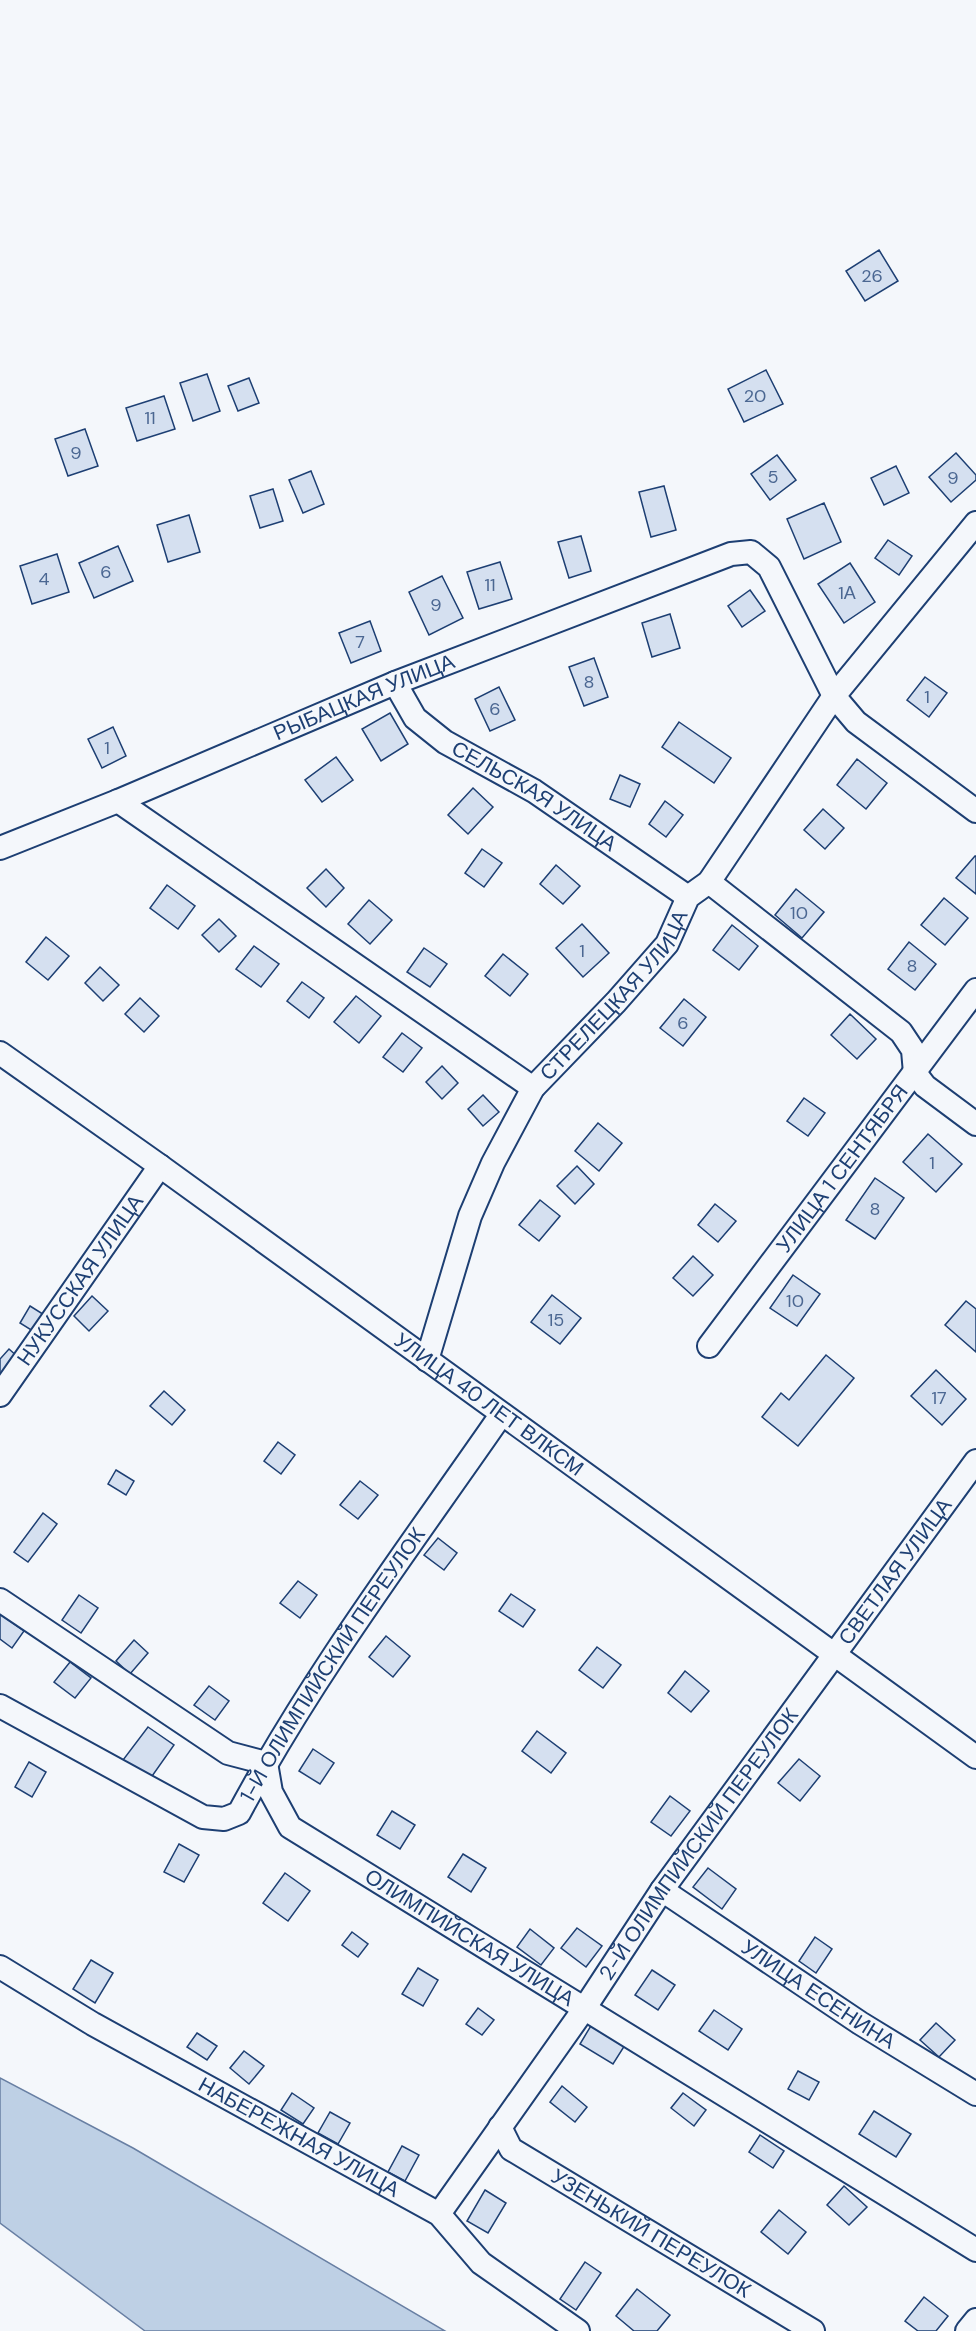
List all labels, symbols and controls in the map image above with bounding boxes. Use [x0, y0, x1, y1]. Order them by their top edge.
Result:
house number: 26 [861, 264, 883, 288]
house number: 20 [744, 384, 766, 408]
house number: 11 [144, 406, 156, 430]
house number: 9 [70, 441, 82, 465]
house number: 5 [768, 465, 778, 489]
house number: 9 [947, 466, 959, 490]
house number: 6 [100, 560, 112, 584]
house number: 4 [39, 567, 50, 591]
house number: 11 [484, 573, 496, 597]
house number: 1А [838, 581, 856, 605]
house number: 9 [430, 593, 442, 617]
house number: 7 [355, 630, 365, 654]
street label: РЫБАЦКАЯ УЛИЦА [269, 647, 459, 747]
house number: 8 [584, 670, 594, 694]
house number: 1 [924, 685, 930, 709]
house number: 6 [489, 697, 501, 721]
street label: СЕЛЬСКАЯ УЛИЦА [447, 734, 622, 858]
house number: 1 [104, 736, 110, 760]
house number: 10 [790, 901, 808, 925]
street label: СТРЕЛЕЦКАЯ УЛИЦА [534, 906, 694, 1087]
house number: 1 [579, 939, 585, 963]
house number: 8 [907, 954, 917, 978]
house number: 6 [677, 1011, 689, 1035]
street label: УЛИЦА 1 СЕНТЯБРЯ [770, 1079, 914, 1258]
house number: 1 [929, 1151, 935, 1175]
street label: НУКУССКАЯ УЛИЦА [11, 1189, 150, 1371]
house number: 8 [870, 1197, 880, 1221]
house number: 10 [786, 1289, 804, 1313]
house number: 15 [548, 1308, 564, 1332]
street label: УЛИЦА 40 ЛЕТ ВЛКСМ [389, 1326, 589, 1482]
house number: 17 [931, 1386, 947, 1410]
street label: СВЕТЛАЯ УЛИЦА [832, 1493, 958, 1651]
street label: 1-Й ОЛИМПИЙСКИЙ ПЕРЕУЛОК [234, 1521, 432, 1807]
street label: 2-Й ОЛИМПИЙСКИЙ ПЕРЕУЛОК [593, 1702, 805, 1986]
street label: ОЛИМПИЙСКАЯ УЛИЦА [360, 1863, 579, 2013]
street label: УЛИЦА ЕСЕНИНА [736, 1933, 901, 2055]
street label: НАБЕРЕЖНАЯ УЛИЦА [193, 2071, 404, 2204]
street label: УЗЕНЬКИЙ ПЕРЕУЛОК [546, 2162, 757, 2305]

